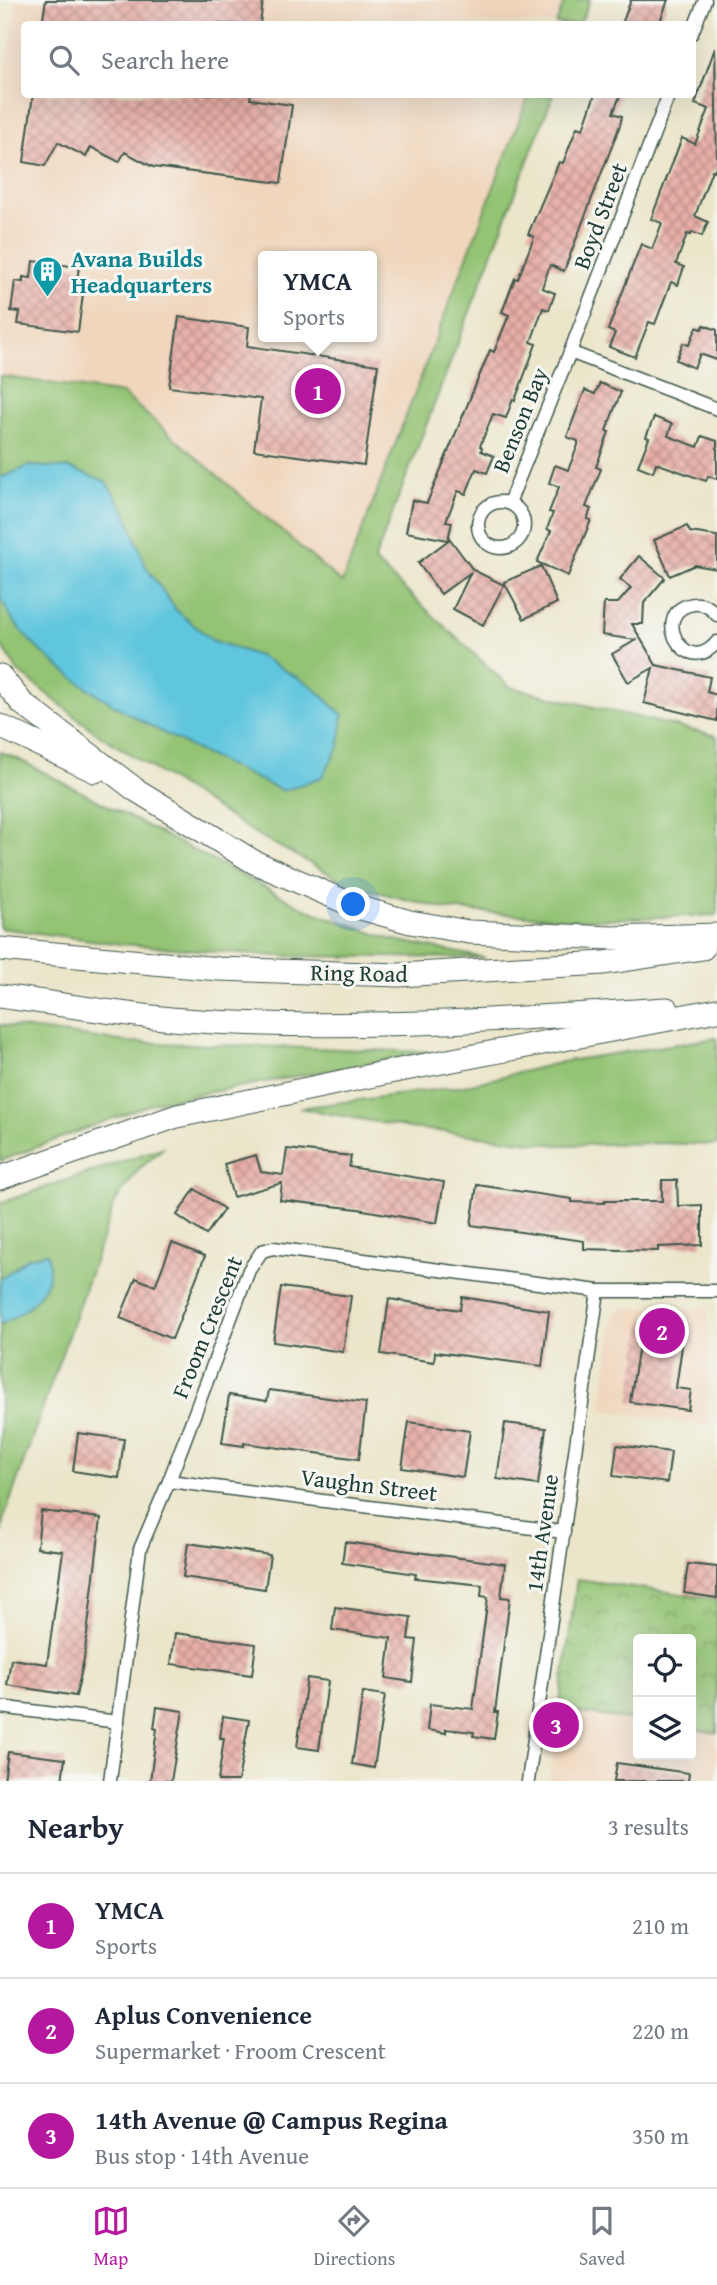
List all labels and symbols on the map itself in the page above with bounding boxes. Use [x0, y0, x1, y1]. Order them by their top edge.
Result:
street label: Boyd Street [564, 158, 635, 274]
place label: Avana Builds Headquarters [71, 242, 212, 301]
building icon: Avana Builds Headquarters [31, 255, 65, 299]
street label: Benson Bay [483, 362, 556, 477]
pin: 1 [295, 365, 341, 417]
your location [336, 887, 370, 921]
street label: Ring Road [310, 955, 409, 990]
street label: Froom Crescent [163, 1251, 250, 1403]
pin: 2 [639, 1305, 685, 1357]
street label: Vaughn Street [299, 1460, 439, 1509]
street label: 14th Avenue [517, 1472, 566, 1594]
pin: 3 [533, 1699, 579, 1751]

